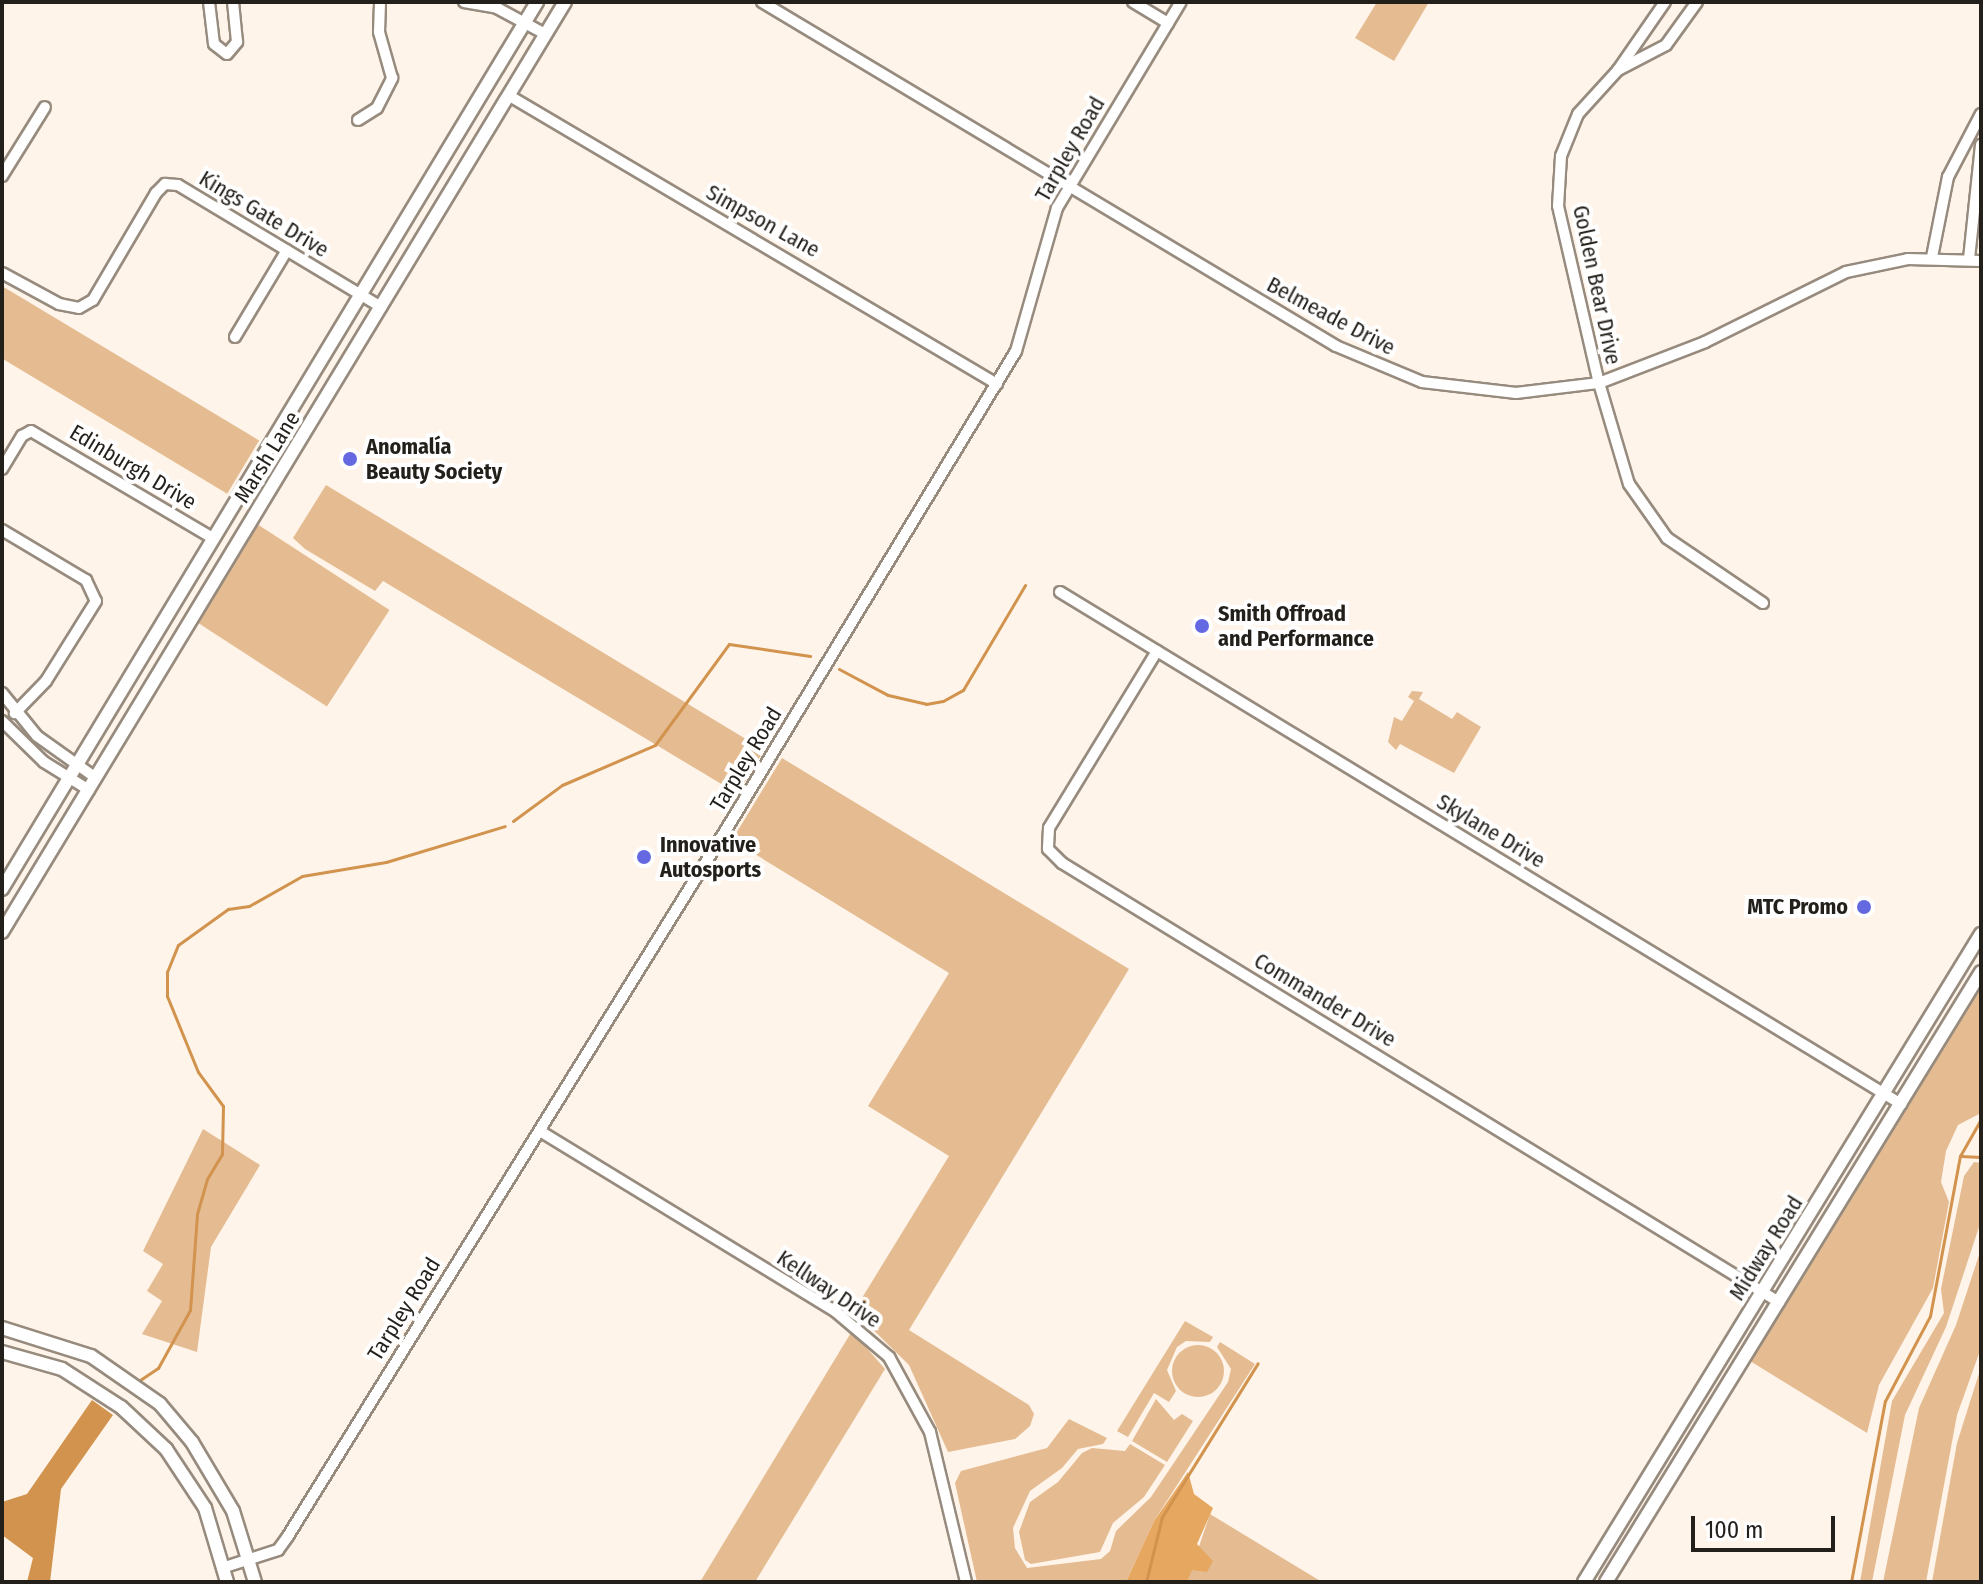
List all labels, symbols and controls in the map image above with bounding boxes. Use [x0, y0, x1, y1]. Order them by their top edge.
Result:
street label: Tarpley Road [1029, 92, 1111, 206]
street label: Kings Gate Drive [194, 165, 334, 263]
street label: Simpson Lane [702, 179, 824, 263]
street label: Golden Bear Drive [1567, 203, 1627, 367]
street label: Belmeade Drive [1262, 271, 1400, 361]
street label: Marsh Lane [229, 406, 305, 508]
street label: Edinburgh Drive [65, 419, 201, 515]
place label: Anomalía Beauty Society [366, 433, 502, 484]
marker: Anomalía Beauty Society [341, 450, 359, 468]
place label: Smith Offroad and Performance [1218, 600, 1374, 652]
marker: Smith Offroad and Performance [1193, 617, 1211, 635]
street label: Tarpley Road [705, 702, 787, 816]
street label: Skylane Drive [1432, 788, 1550, 874]
place label: Innovative Autosports [660, 831, 761, 882]
marker: Innovative Autosports [635, 848, 653, 866]
place label: MTC Promo [1747, 894, 1848, 920]
marker: MTC Promo [1855, 898, 1873, 916]
street label: Commander Drive [1249, 947, 1401, 1053]
street label: Midway Road [1724, 1191, 1808, 1305]
street label: Kellway Drive [772, 1245, 886, 1333]
street label: Tarpley Road [362, 1253, 446, 1365]
scale bar [1695, 1500, 1839, 1550]
text: 100 m [1705, 1516, 1763, 1544]

